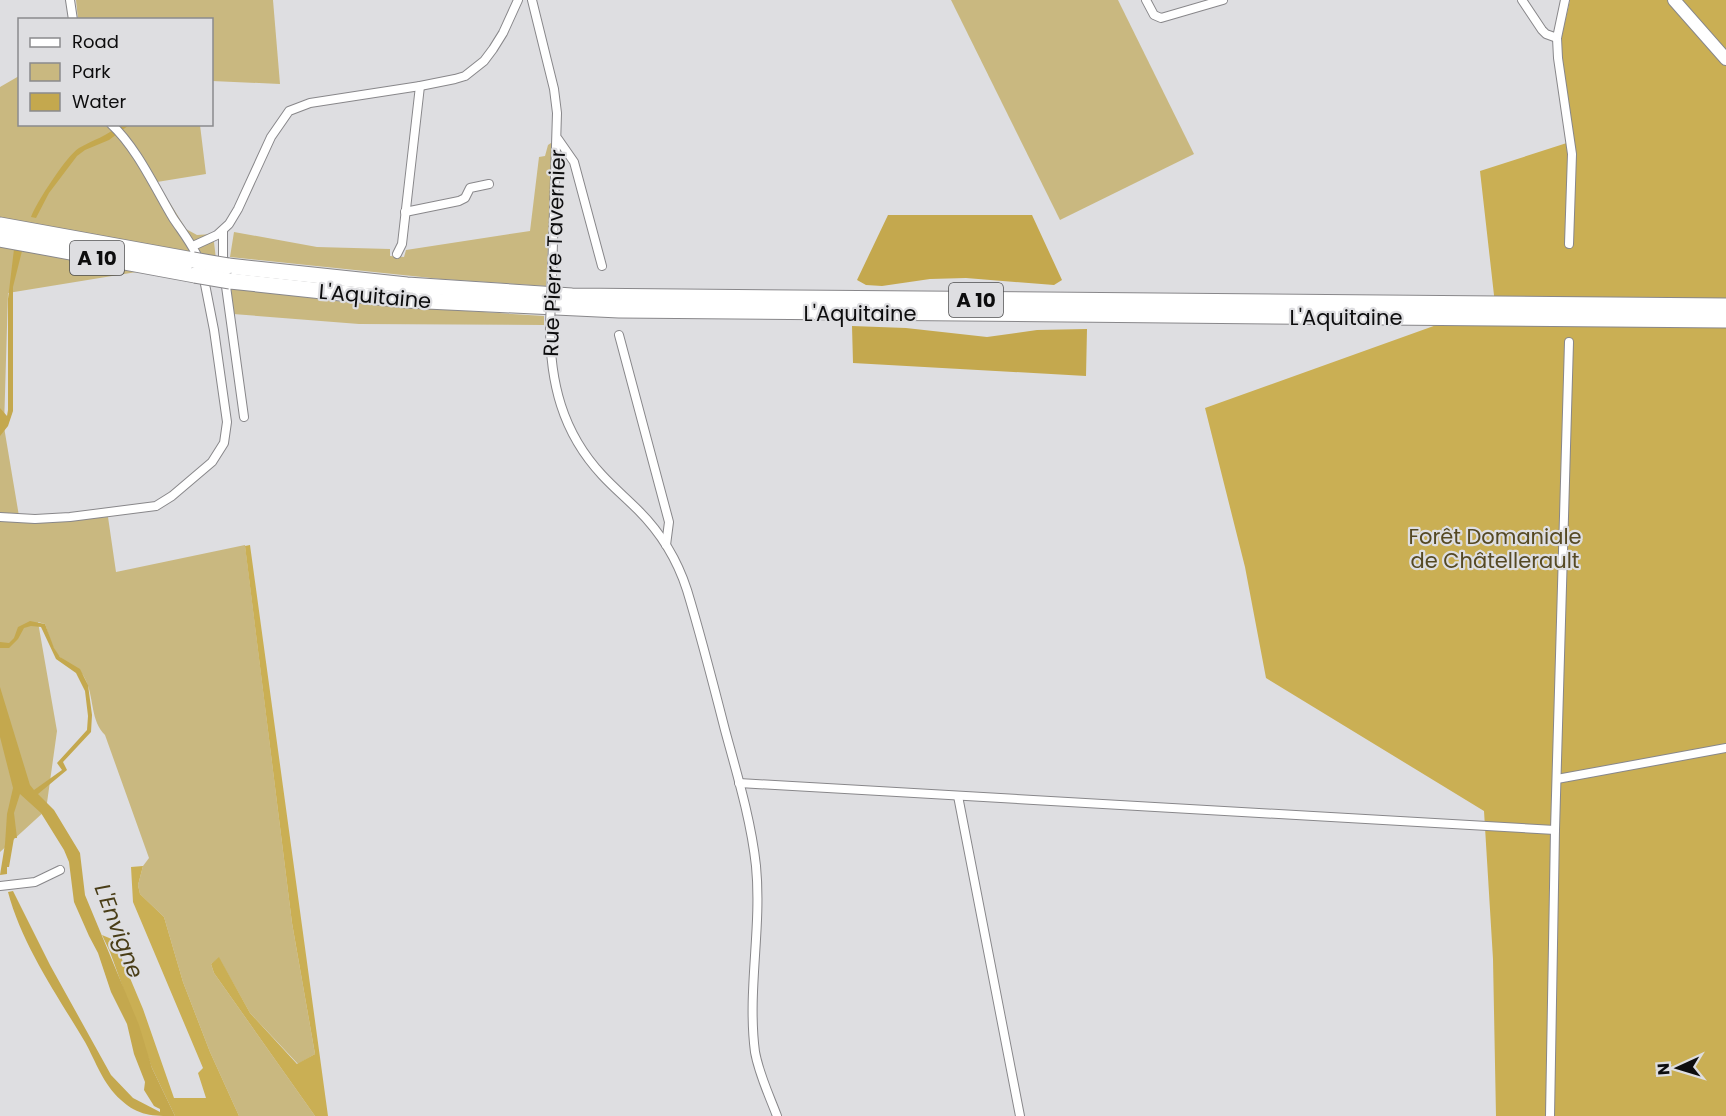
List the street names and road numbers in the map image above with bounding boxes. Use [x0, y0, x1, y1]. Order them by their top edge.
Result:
street label: Rue Pierre Tavernier [536, 149, 572, 357]
road number: A 10 [70, 241, 124, 275]
street label: L'Aquitaine [318, 277, 432, 315]
road number: A 10 [949, 283, 1003, 317]
street label: L'Aquitaine [804, 299, 916, 328]
street label: L'Aquitaine [1290, 303, 1402, 332]

